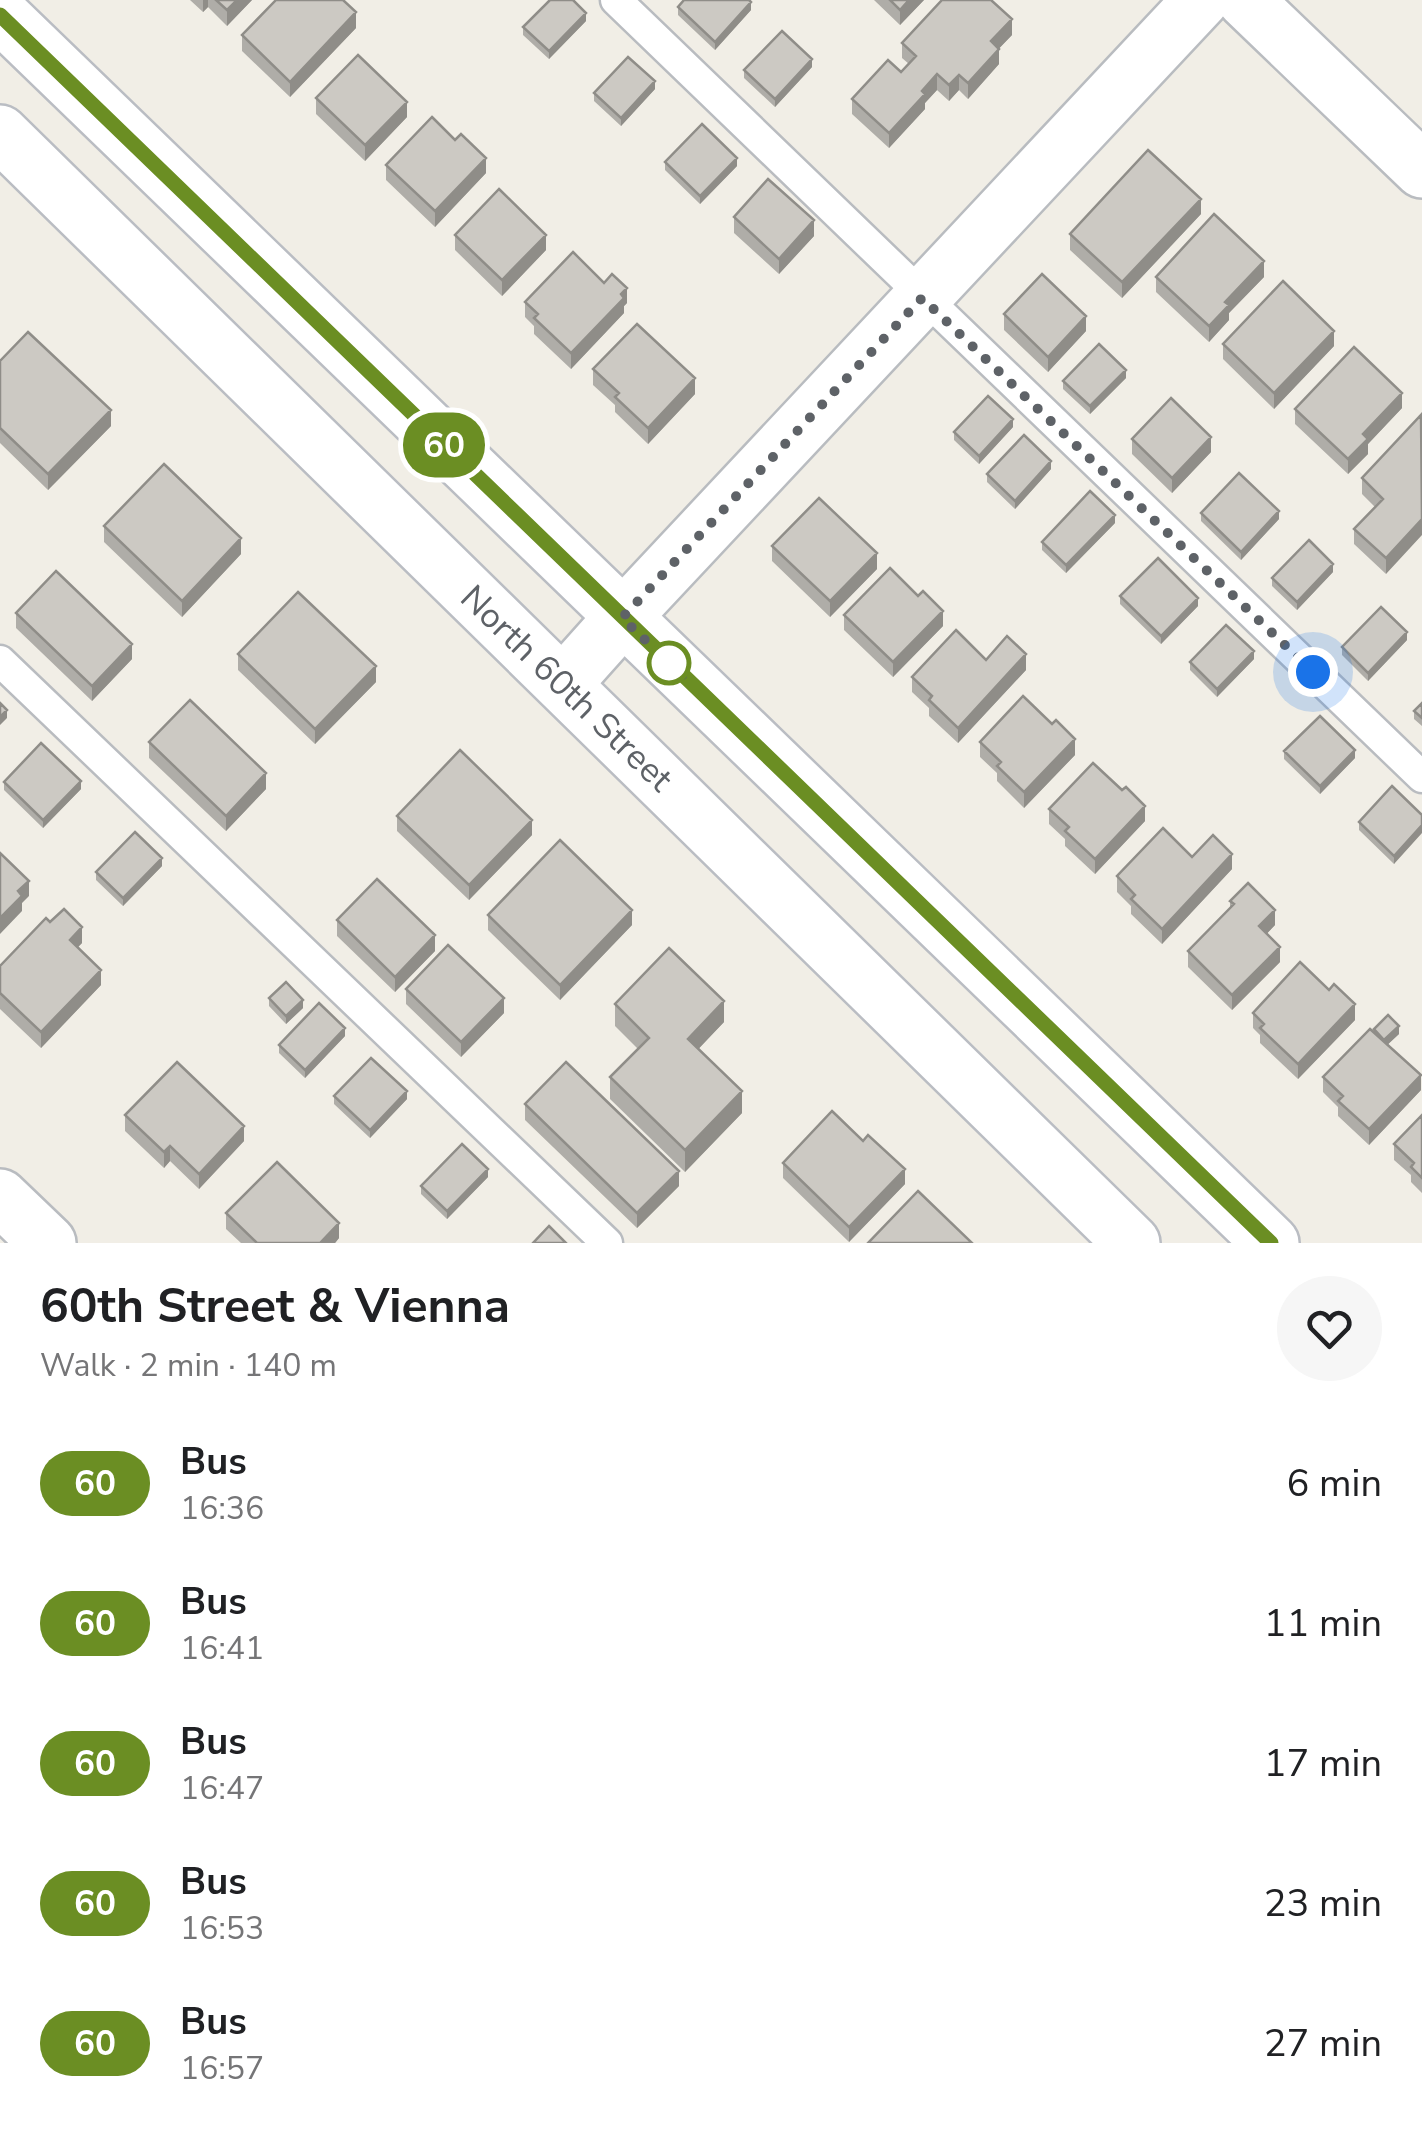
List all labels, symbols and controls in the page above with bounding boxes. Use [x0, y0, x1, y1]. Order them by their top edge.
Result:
line badge: 60 [399, 412, 489, 478]
text: 60 [423, 422, 465, 469]
street label: North 60th Street [450, 575, 684, 803]
unlabelled marker [648, 642, 690, 684]
your location [1288, 647, 1338, 697]
text: 60th Street & Vienna [40, 1273, 510, 1339]
button: heart [1277, 1276, 1382, 1381]
text: Walk · 2 min · 140 m [40, 1344, 337, 1387]
text: Bus [180, 1436, 247, 1487]
text: 6 min [1287, 1458, 1382, 1509]
text: 60 [74, 1460, 116, 1507]
text: 16:36 [180, 1487, 264, 1530]
text: Bus [180, 1576, 247, 1627]
text: 11 min [1264, 1598, 1382, 1649]
text: 60 [74, 1600, 116, 1647]
text: 16:41 [180, 1627, 264, 1670]
text: Bus [180, 1716, 247, 1767]
text: 17 min [1264, 1738, 1382, 1789]
text: 60 [74, 1740, 116, 1787]
text: 16:47 [180, 1767, 264, 1810]
text: Bus [180, 1856, 247, 1907]
text: 23 min [1264, 1878, 1382, 1929]
text: 60 [74, 1880, 116, 1927]
text: 16:53 [180, 1907, 264, 1950]
text: Bus [180, 1996, 247, 2047]
text: 27 min [1264, 2018, 1382, 2069]
text: 60 [74, 2020, 116, 2067]
text: 16:57 [180, 2047, 264, 2090]

